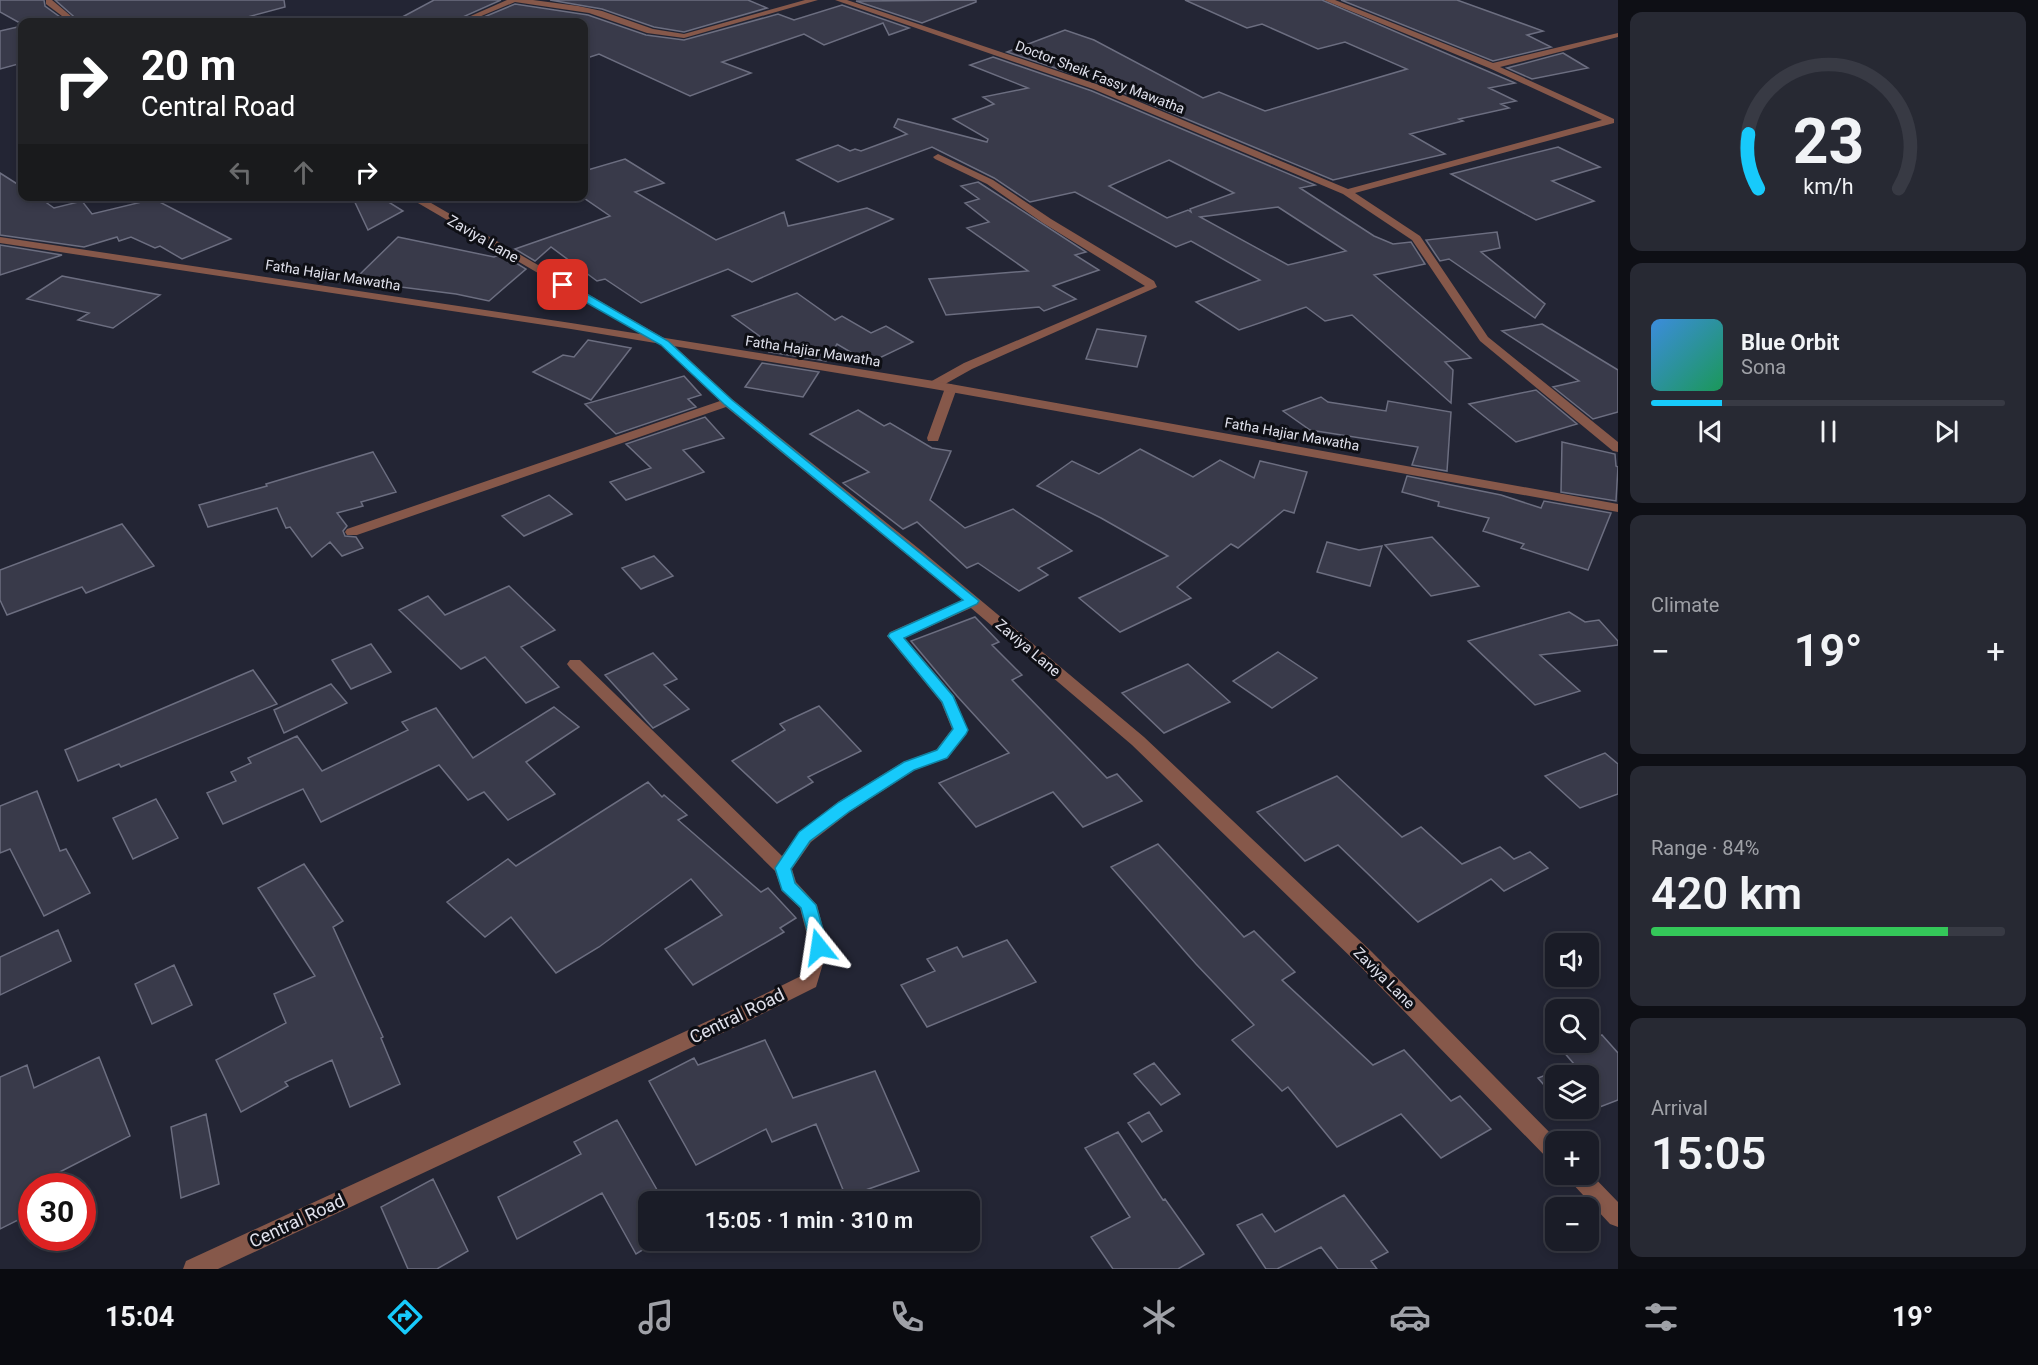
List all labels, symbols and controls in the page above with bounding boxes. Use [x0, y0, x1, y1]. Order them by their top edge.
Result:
street label: Doctor Sheik Fassy Mawatha [1013, 37, 1187, 117]
text: 20 m [141, 41, 236, 90]
icon: right [42, 42, 120, 120]
text: Central Road [141, 91, 295, 123]
text: 23 [1792, 105, 1864, 178]
icon: left [224, 156, 257, 189]
icon: ahead [287, 156, 320, 189]
icon: right [350, 156, 383, 189]
text: km/h [1803, 174, 1853, 199]
street label: Zaviya Lane [444, 211, 522, 267]
street label: Fatha Hajiar Mawatha [264, 256, 402, 294]
pin [537, 259, 588, 310]
icon: arrive [546, 268, 579, 301]
text: Blue Orbit [1741, 330, 1839, 355]
street label: Fatha Hajiar Mawatha [744, 332, 882, 370]
text: Sona [1741, 355, 1786, 379]
street label: Fatha Hajiar Mawatha [1223, 414, 1361, 454]
icon: previous [1694, 415, 1727, 448]
icon: pause [1812, 415, 1845, 448]
icon: next [1930, 415, 1963, 448]
text: Climate [1651, 593, 1719, 617]
street label: Zaviya Lane [992, 616, 1064, 680]
text: 19° [1794, 624, 1862, 677]
text: − [1651, 632, 1670, 671]
text: + [1986, 632, 2005, 671]
text: Range · 84% [1651, 836, 1759, 860]
text: 420 km [1651, 867, 1802, 920]
position arrow [787, 915, 851, 979]
map controls [1545, 933, 1599, 1251]
button: sound [1545, 933, 1599, 987]
street label: Zaviya Lane [1350, 944, 1418, 1012]
street label: Central Road [686, 984, 788, 1048]
button: search [1545, 999, 1599, 1053]
button: layers [1545, 1065, 1599, 1119]
text: Arrival [1651, 1096, 1708, 1120]
text: 15:05 [1651, 1127, 1766, 1180]
button: + [1545, 1131, 1599, 1185]
speed limit sign: 30 [18, 1173, 96, 1251]
street label: Central Road [246, 1189, 348, 1252]
button: − [1545, 1197, 1599, 1251]
text: 15:05 · 1 min · 310 m [705, 1208, 913, 1233]
icon: directions [384, 1296, 426, 1338]
icon: music [635, 1296, 677, 1338]
icon: phone [886, 1296, 928, 1338]
icon: climate [1138, 1296, 1180, 1338]
icon: car [1389, 1296, 1431, 1338]
icon: filters [1640, 1296, 1682, 1338]
text: 15:04 [105, 1301, 174, 1333]
text: 19° [1892, 1301, 1933, 1333]

